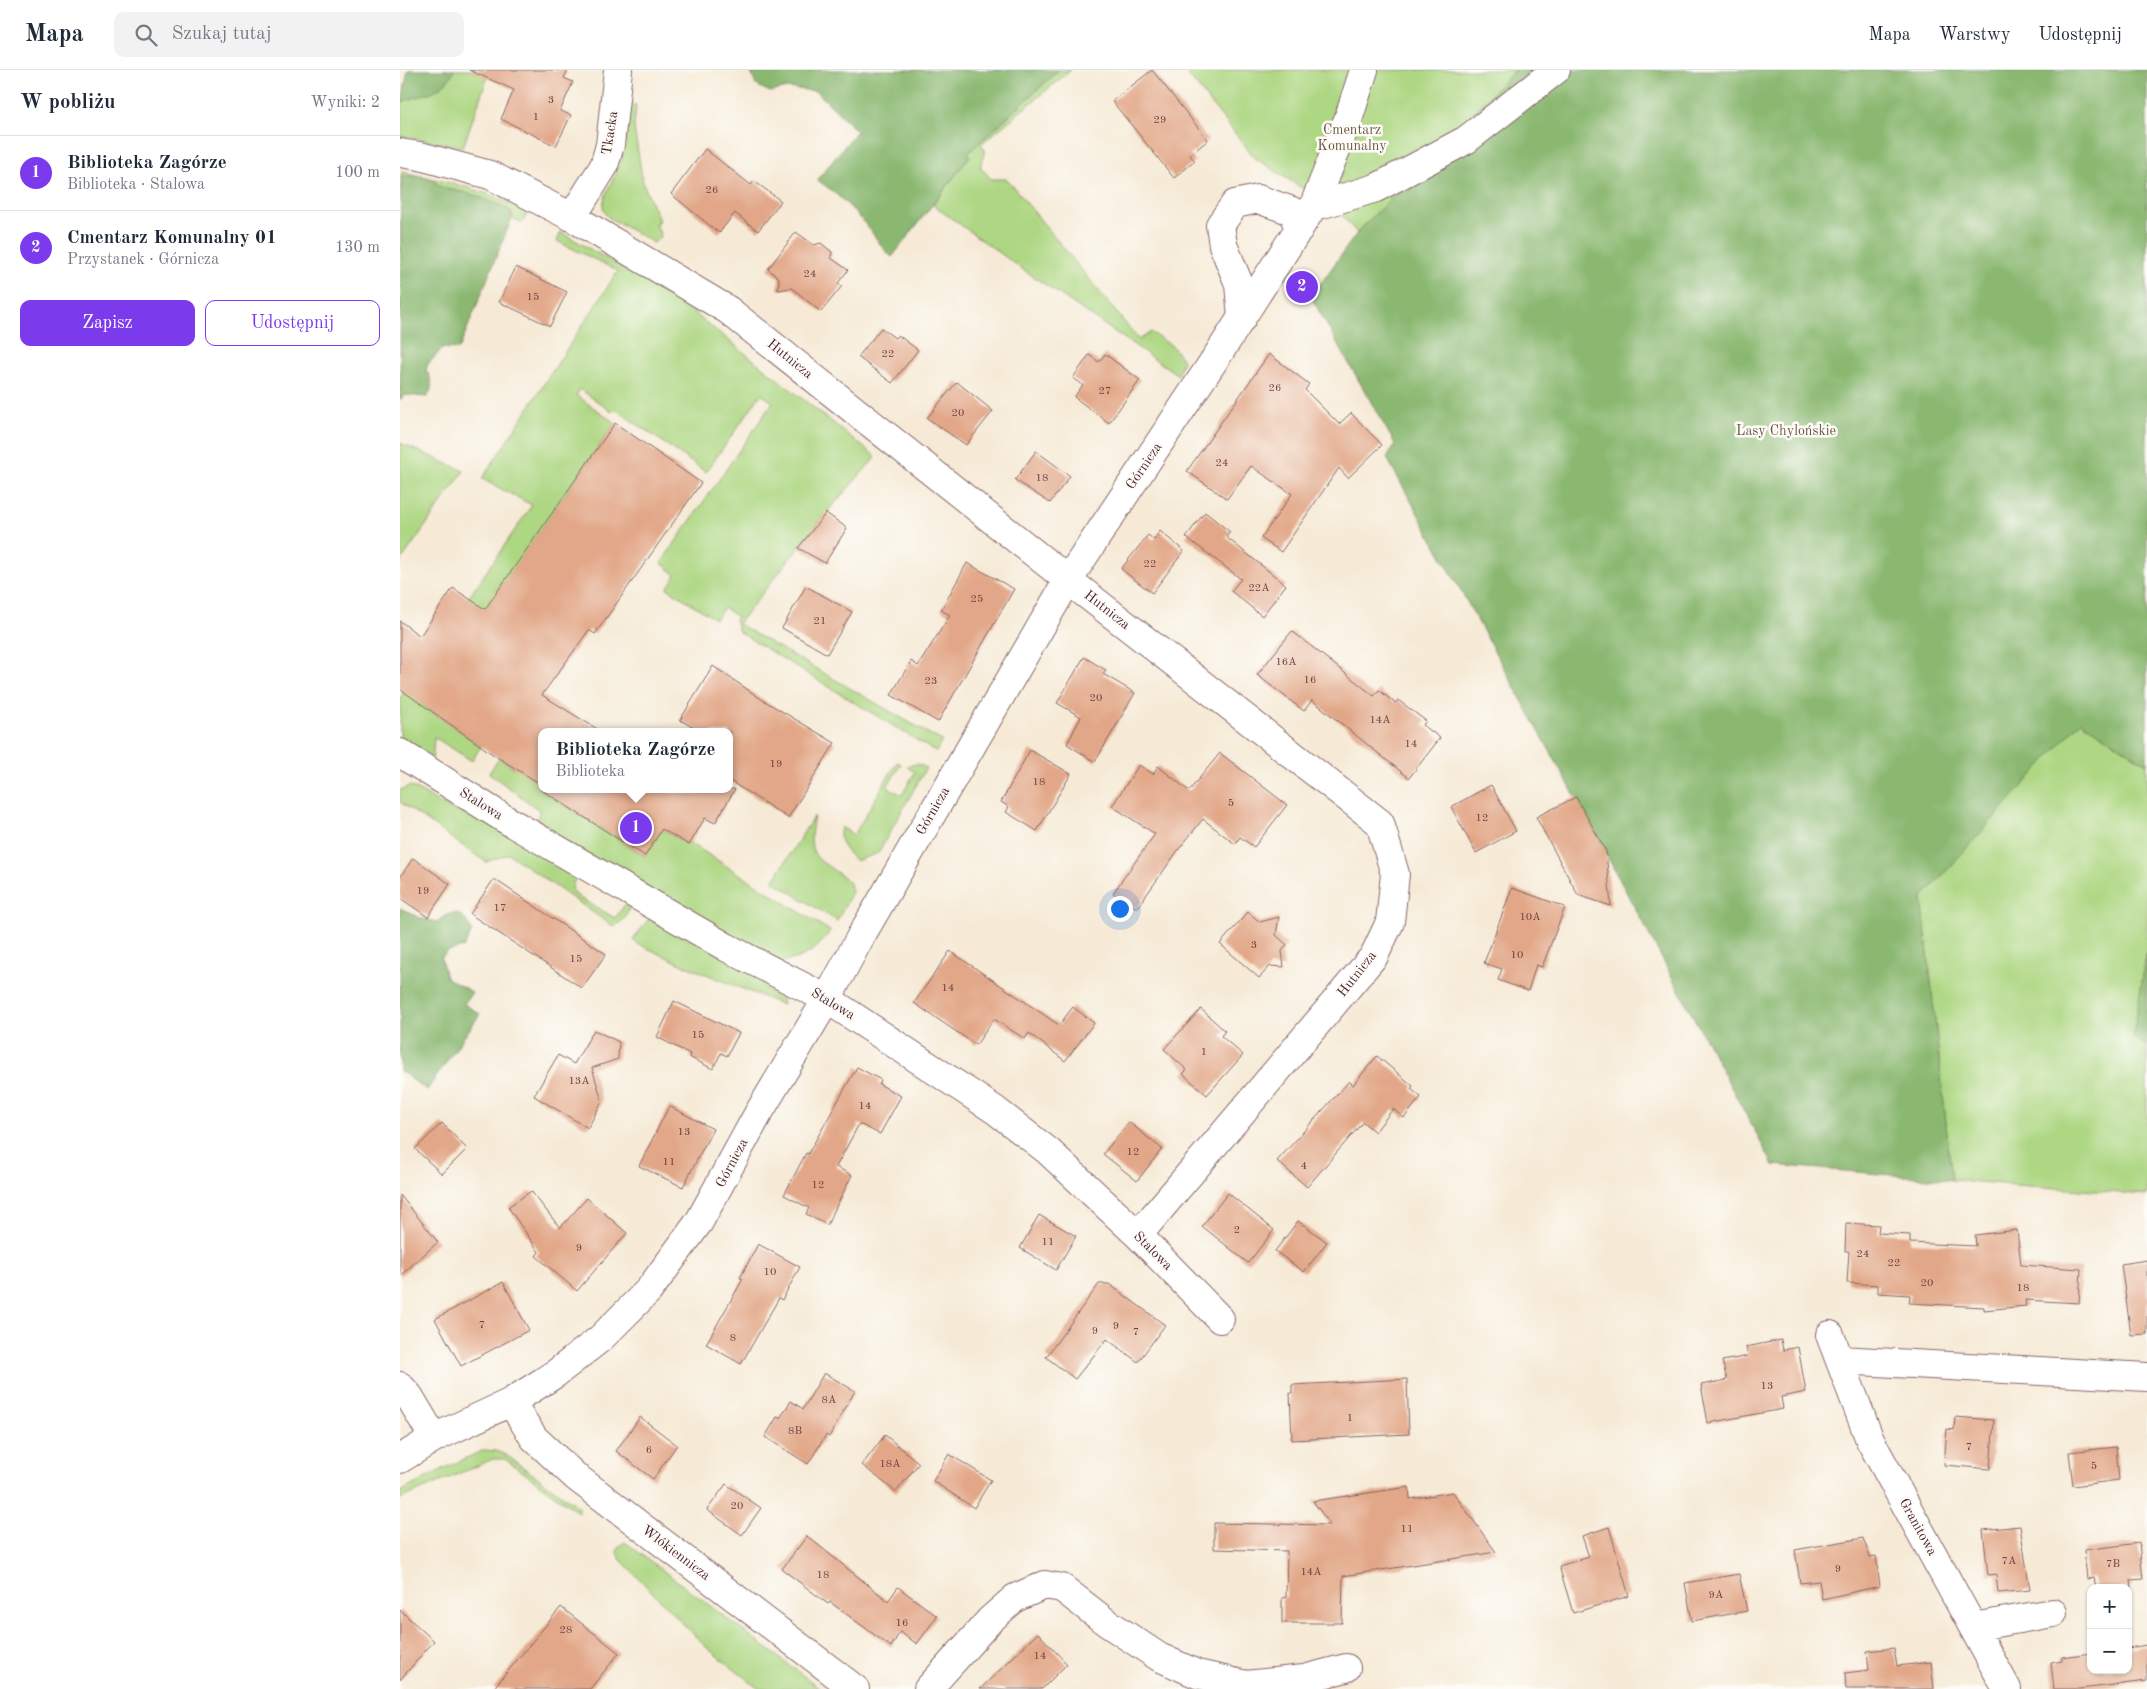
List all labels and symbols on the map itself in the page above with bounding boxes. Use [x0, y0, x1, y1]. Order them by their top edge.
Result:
house number: 3 [548, 95, 554, 106]
street label: Tkacka [600, 110, 620, 156]
house number: 1 [533, 112, 539, 123]
house number: 29 [1154, 115, 1166, 126]
park label: Cmentarz Komunalny [1317, 123, 1387, 153]
house number: 26 [706, 185, 718, 196]
pin: 2 [1286, 268, 1318, 306]
house number: 24 [804, 269, 816, 280]
house number: 15 [527, 292, 539, 303]
street label: Hutnicza [765, 337, 815, 381]
house number: 22 [882, 349, 894, 360]
house number: 26 [1269, 383, 1281, 394]
house number: 27 [1099, 386, 1111, 397]
house number: 20 [952, 408, 964, 419]
park label: Lasy Chylońskie [1736, 424, 1836, 438]
street label: Górnicza [1123, 440, 1165, 492]
house number: 24 [1216, 458, 1228, 469]
house number: 18 [1036, 473, 1048, 484]
house number: 22 [1144, 559, 1156, 570]
house number: 22A [1248, 583, 1270, 594]
street label: Hutnicza [1081, 588, 1133, 632]
house number: 25 [971, 594, 983, 605]
house number: 21 [814, 616, 826, 627]
house number: 16A [1275, 657, 1297, 668]
house number: 16 [1304, 675, 1316, 686]
house number: 23 [925, 676, 937, 687]
house number: 20 [1090, 693, 1102, 704]
house number: 14A [1369, 715, 1391, 726]
house number: 14 [1405, 739, 1417, 750]
house number: 19 [770, 759, 782, 770]
house number: 18 [1033, 777, 1045, 788]
street label: Górnicza [914, 784, 952, 838]
street label: Stalowa [457, 785, 505, 823]
house number: 5 [1228, 798, 1234, 809]
pin: 1 [620, 809, 652, 847]
house number: 12 [1476, 813, 1488, 824]
house number: 19 [417, 886, 429, 897]
your location [1107, 896, 1133, 922]
house number: 17 [494, 903, 506, 914]
house number: 10A [1519, 912, 1541, 923]
house number: 3 [1251, 940, 1257, 951]
street label: Hutnicza [1335, 948, 1379, 1000]
house number: 10 [1511, 950, 1523, 961]
house number: 15 [570, 954, 582, 965]
house number: 14 [942, 983, 954, 994]
street label: Stalowa [809, 986, 857, 1022]
house number: 15 [692, 1030, 704, 1041]
house number: 1 [1201, 1047, 1207, 1058]
house number: 13A [568, 1076, 590, 1087]
house number: 14 [859, 1101, 871, 1112]
house number: 13 [678, 1127, 690, 1138]
street label: Górnicza [713, 1136, 751, 1190]
house number: 12 [1127, 1147, 1139, 1158]
house number: 11 [663, 1157, 675, 1168]
house number: 4 [1301, 1161, 1307, 1172]
house number: 12 [812, 1180, 824, 1191]
house number: 2 [1234, 1225, 1240, 1236]
street label: Stalowa [1131, 1229, 1175, 1273]
house number: 11 [1042, 1237, 1054, 1248]
house number: 9 [576, 1243, 582, 1254]
house number: 24 [1857, 1249, 1869, 1260]
house number: 22 [1888, 1258, 1900, 1269]
house number: 10 [764, 1267, 776, 1278]
house number: 20 [1921, 1278, 1933, 1289]
house number: 18 [2017, 1283, 2029, 1294]
house number: 7 [479, 1320, 485, 1331]
house number: 9 [1113, 1321, 1119, 1332]
house number: 9 [1092, 1326, 1098, 1337]
house number: 7 [1133, 1327, 1139, 1338]
house number: 8 [730, 1333, 736, 1344]
house number: 13 [1761, 1381, 1773, 1392]
house number: 8A [822, 1395, 837, 1406]
house number: 1 [1347, 1413, 1353, 1424]
house number: 8B [788, 1426, 802, 1437]
house number: 7 [1966, 1442, 1972, 1453]
house number: 6 [646, 1445, 652, 1456]
house number: 18A [879, 1459, 901, 1470]
house number: 5 [2091, 1461, 2097, 1472]
street label: Granitowa [1897, 1496, 1939, 1558]
house number: 20 [731, 1501, 743, 1512]
street label: Włókiennicza [639, 1523, 713, 1583]
house number: 11 [1401, 1524, 1413, 1535]
house number: 7A [2002, 1556, 2017, 1567]
house number: 7B [2106, 1559, 2120, 1570]
house number: 9 [1835, 1564, 1841, 1575]
house number: 14A [1300, 1567, 1322, 1578]
house number: 18 [817, 1570, 829, 1581]
house number: 9A [1709, 1590, 1724, 1601]
house number: 16 [896, 1618, 908, 1629]
house number: 28 [560, 1625, 572, 1636]
house number: 14 [1034, 1651, 1046, 1662]

